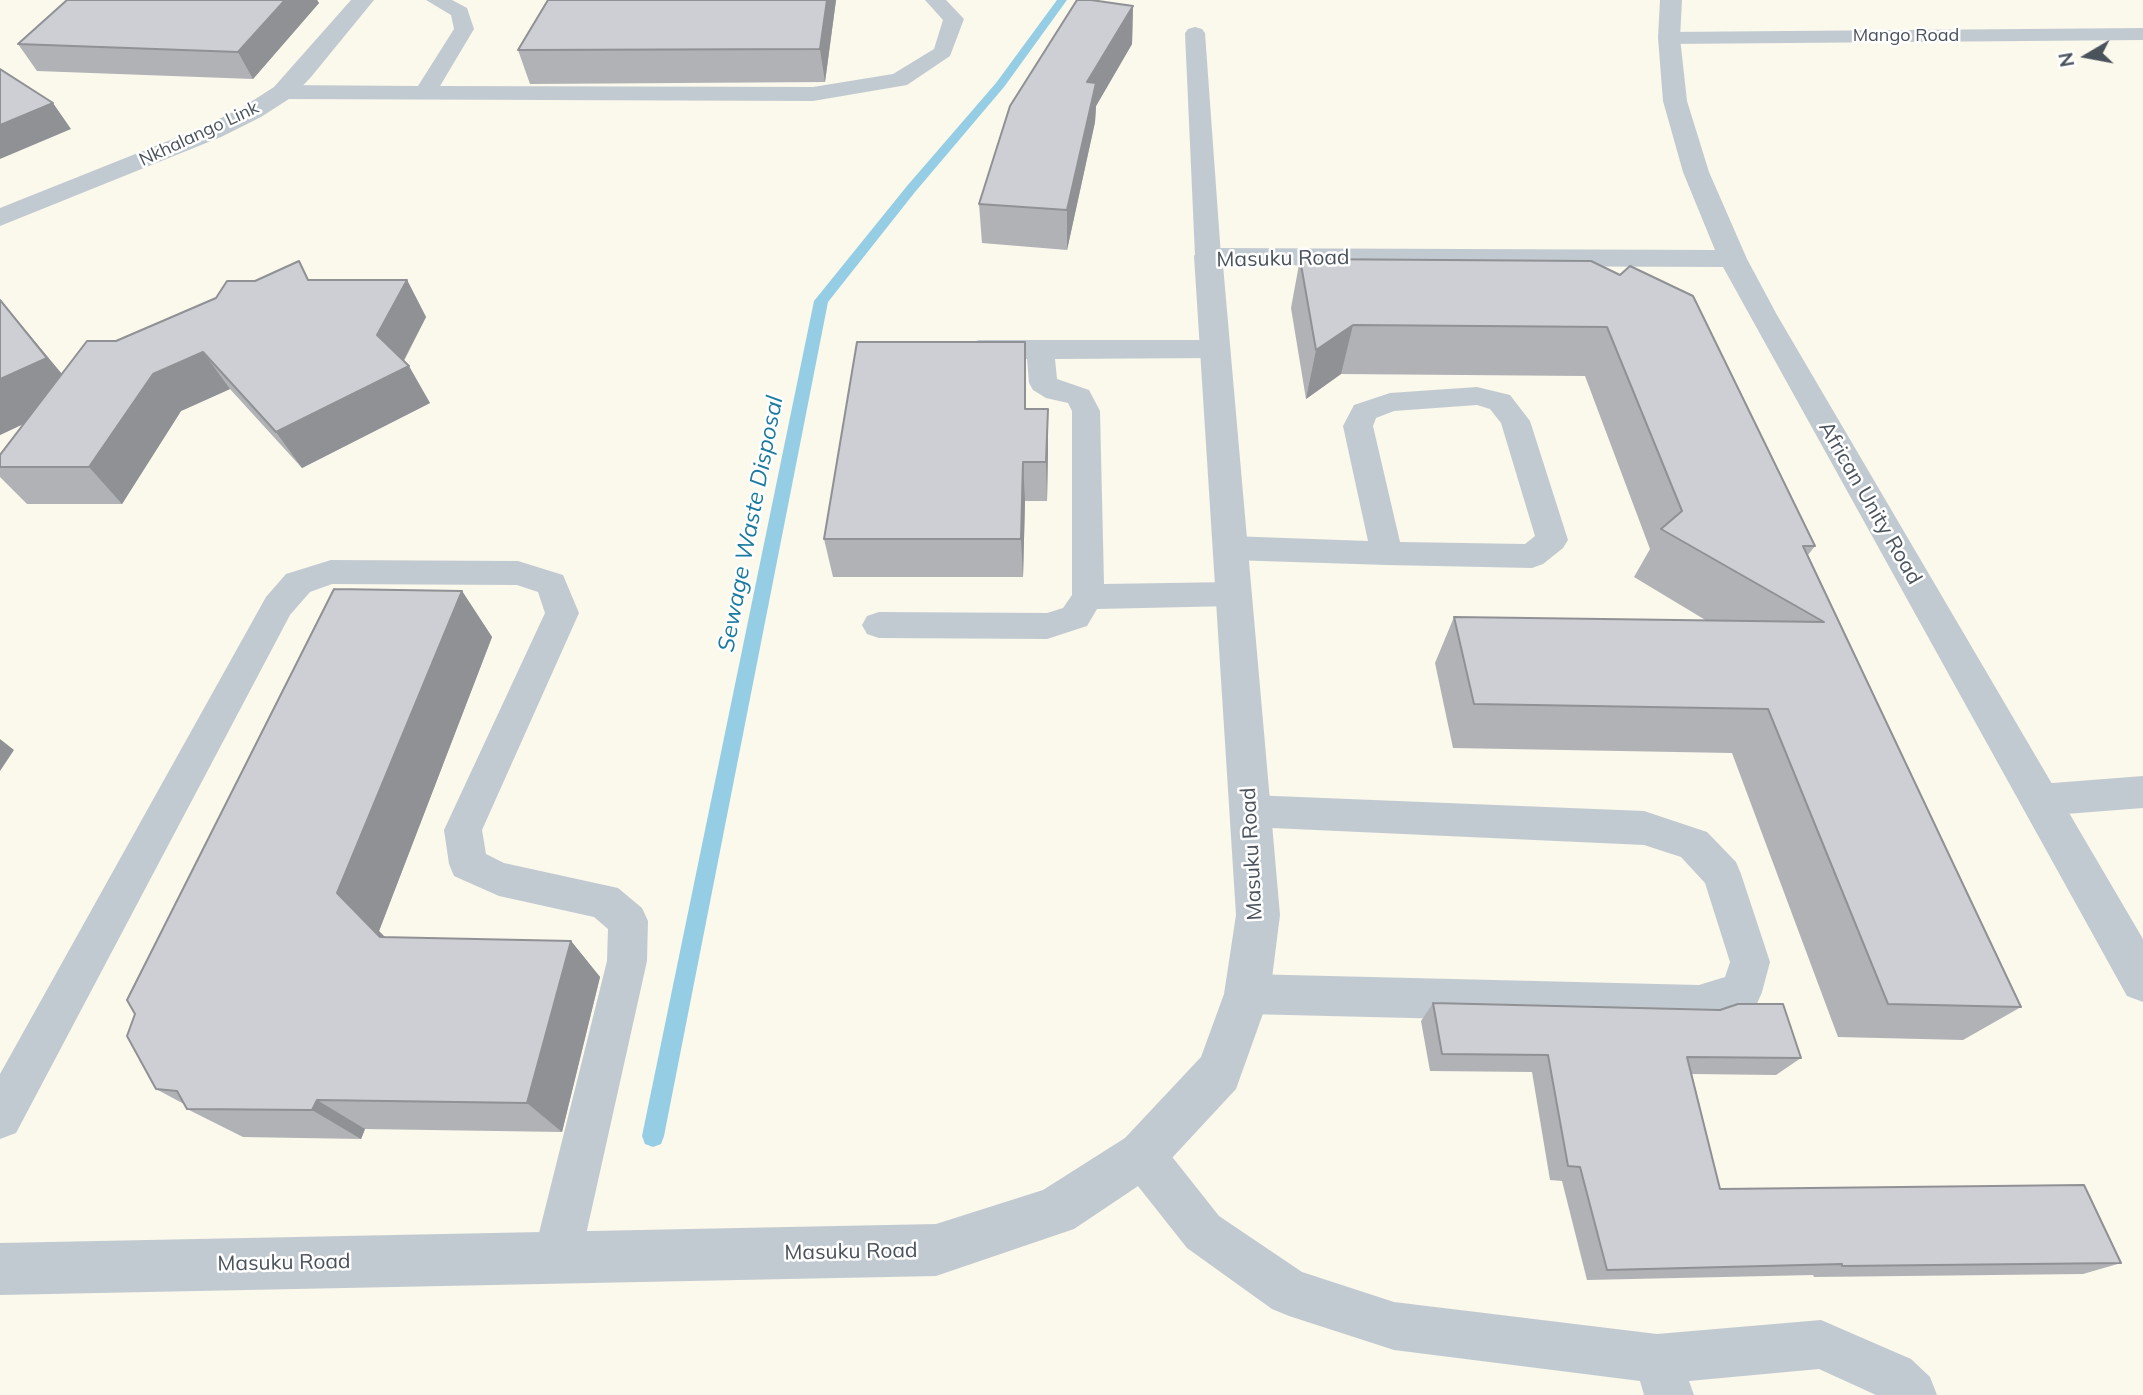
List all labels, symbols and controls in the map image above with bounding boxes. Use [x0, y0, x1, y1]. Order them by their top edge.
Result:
north arrow [2052, 21, 2122, 91]
street label: Mango Road [1853, 25, 1959, 47]
text: N [2053, 50, 2079, 69]
street label: Nkhalango Link [136, 97, 262, 171]
street label: Masuku Road [1216, 245, 1350, 273]
water label: Sewage Waste Disposal [713, 394, 789, 654]
street label: African Unity Road [1813, 417, 1927, 589]
street label: Masuku Road [1236, 787, 1268, 921]
street label: Masuku Road [784, 1238, 918, 1266]
street label: Masuku Road [217, 1249, 351, 1277]

